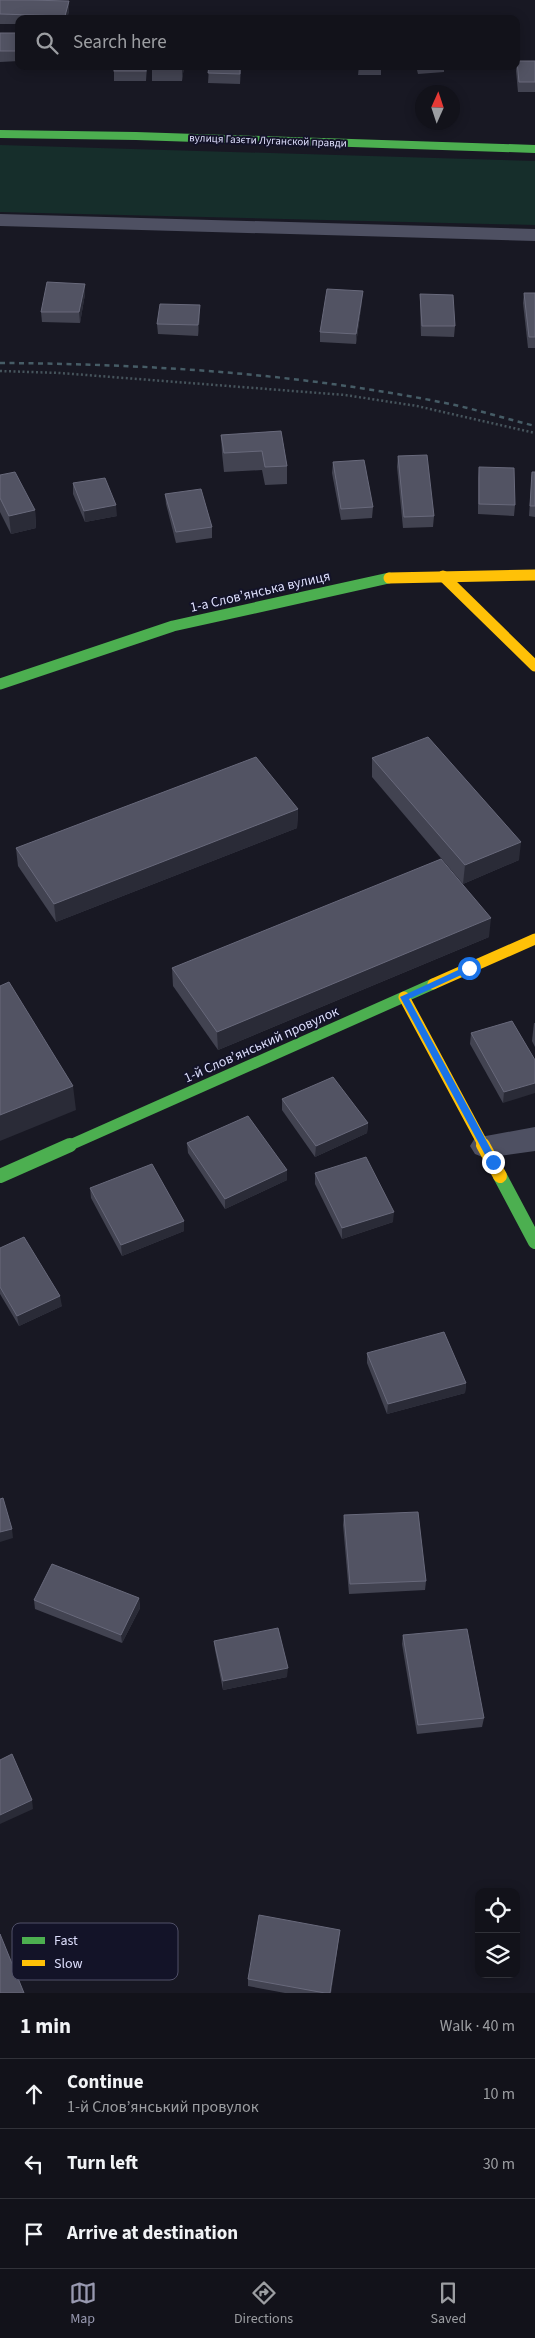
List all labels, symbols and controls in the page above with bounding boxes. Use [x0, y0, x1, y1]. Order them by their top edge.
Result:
search box [15, 15, 520, 70]
icon: search [33, 29, 61, 57]
text: Search here [73, 29, 167, 56]
north arrow [415, 85, 460, 130]
street label: вулиця Газєти Луганской правди [189, 130, 347, 151]
street label: 1-а Слов’янська вулиця [188, 566, 332, 618]
route start [458, 957, 481, 980]
street label: 1-й Слов’янський провулок [181, 1002, 342, 1088]
route end [482, 1151, 505, 1174]
map controls [475, 1888, 520, 1978]
button: locate [475, 1888, 520, 1933]
legend [12, 1923, 178, 1980]
text: Fast [54, 1931, 78, 1951]
button: layers [475, 1933, 520, 1978]
text: Slow [54, 1954, 83, 1974]
text: 1 min [20, 2011, 71, 2041]
text: Walk · 40 m [440, 2015, 515, 2037]
text: Continue [67, 2069, 144, 2096]
icon: ahead [20, 2080, 48, 2108]
text: 10 m [483, 2083, 515, 2105]
text: 1-й Слов’янський провулок [67, 2096, 259, 2118]
icon: left [20, 2150, 48, 2178]
text: Turn left [67, 2150, 138, 2177]
text: 30 m [483, 2153, 515, 2175]
icon: arrive [20, 2220, 48, 2248]
text: Arrive at destination [67, 2220, 238, 2247]
tab: Map [69, 2279, 97, 2329]
tab: Directions [234, 2279, 293, 2329]
tab: Saved [431, 2279, 466, 2329]

